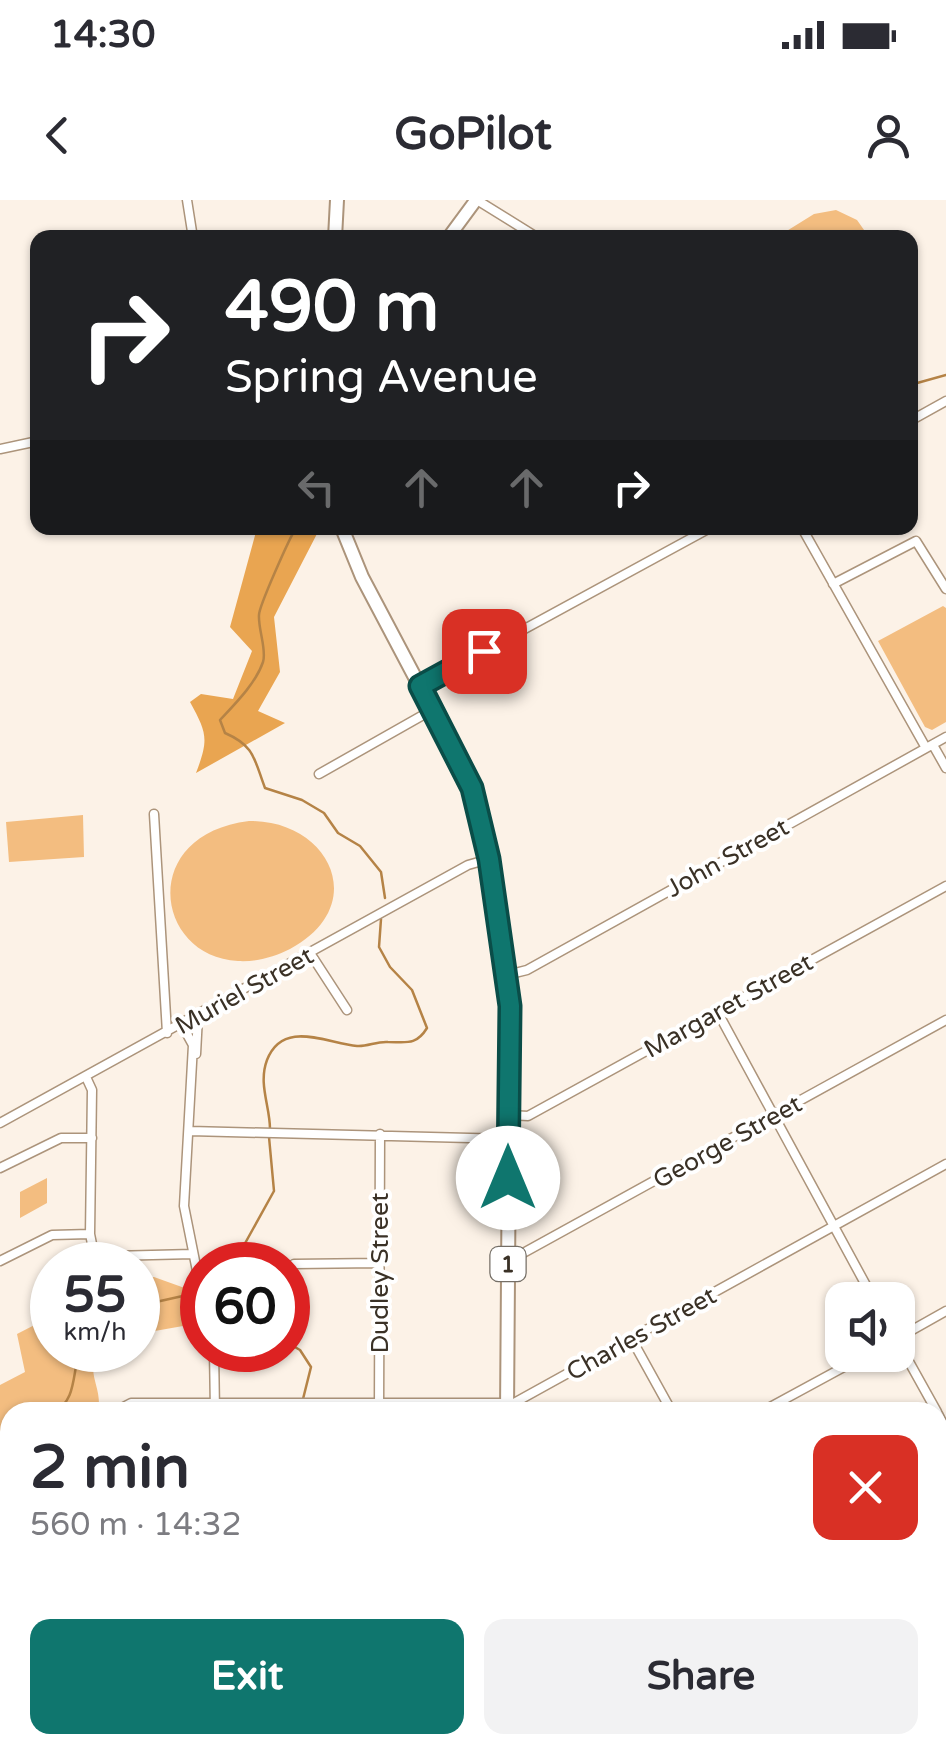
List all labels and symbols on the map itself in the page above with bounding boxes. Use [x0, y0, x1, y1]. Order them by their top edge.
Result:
pin [442, 609, 527, 694]
street label: John Street [661, 812, 794, 904]
street label: Muriel Street [170, 940, 319, 1041]
street label: Margaret Street [639, 947, 818, 1065]
street label: George Street [648, 1088, 807, 1195]
position arrow [456, 1126, 560, 1230]
street label: Dudley Street [365, 1192, 395, 1354]
speed limit sign: 60 [180, 1242, 310, 1372]
road number: 1 [490, 1247, 526, 1281]
street label: Charles Street [561, 1280, 722, 1387]

